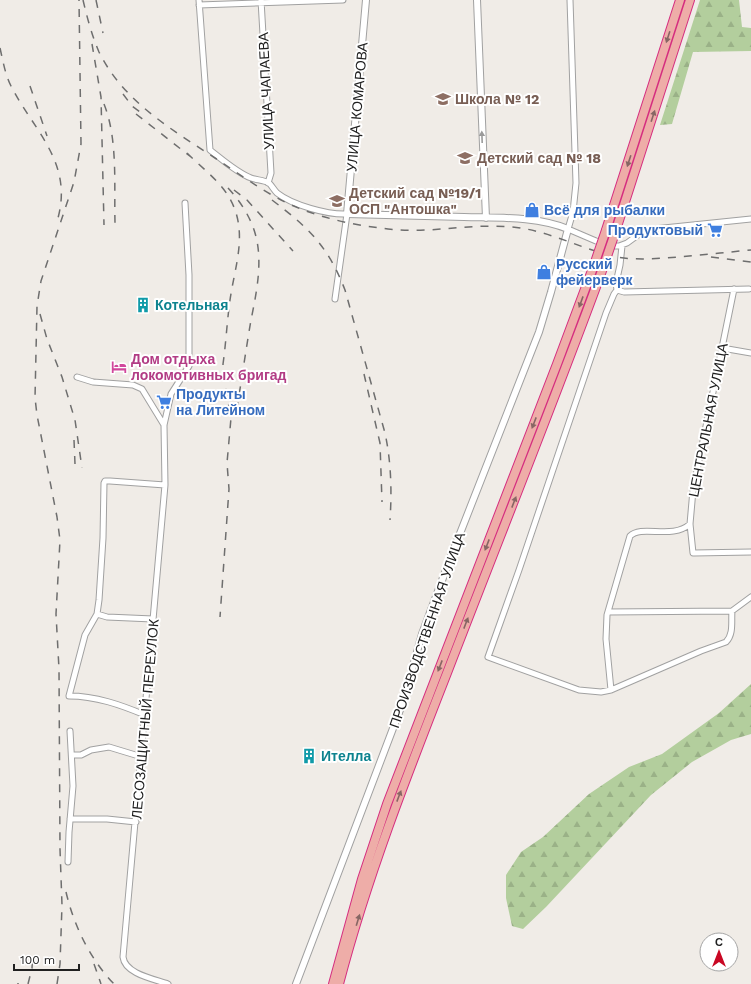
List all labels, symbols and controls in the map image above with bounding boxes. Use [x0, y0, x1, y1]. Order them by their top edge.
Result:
street label: УЛИЦА ЧАПАЕВА [255, 31, 277, 150]
one-way arrow [665, 32, 671, 44]
street label: УЛИЦА КОМАРОВА [343, 41, 371, 173]
school or university icon: Школа № 12 [434, 90, 452, 108]
place label: Школа № 12 [455, 91, 539, 107]
one-way arrow [650, 110, 656, 122]
one-way arrow [479, 131, 486, 143]
school or university icon: Детский сад № 18 [456, 149, 474, 167]
place label: Детский сад № 18 [477, 150, 601, 166]
one-way arrow [626, 155, 632, 167]
place label: Детский сад №19/1 ОСП "Антошка" [349, 185, 481, 217]
school or university icon: Детский сад №19/1 ОСП "Антошка" [328, 192, 346, 210]
shop icon: Всё для рыбалки [523, 201, 541, 219]
place label: Всё для рыбалки [544, 202, 665, 218]
supermarket icon: Продуктовый [706, 221, 724, 239]
place label: Продуктовый [608, 222, 703, 238]
place label: Русский фейерверк [556, 256, 634, 288]
shop icon: Русский фейерверк [535, 263, 553, 281]
building icon: Котельная [134, 296, 152, 314]
place label: Котельная [155, 297, 228, 313]
one-way arrow [577, 297, 583, 309]
street label: ЦЕНТРАЛЬНАЯ УЛИЦА [685, 341, 731, 498]
place label: Дом отдыха локомотивных бригад [131, 351, 287, 383]
hotel icon: Дом отдыха локомотивных бригад [110, 358, 128, 376]
place label: Продукты на Литейном [176, 386, 265, 418]
supermarket icon: Продукты на Литейном [155, 393, 173, 411]
one-way arrow [531, 418, 537, 430]
one-way arrow [511, 495, 517, 507]
street label: ПРОИЗВОДСТВЕННАЯ УЛИЦА [386, 529, 468, 730]
one-way arrow [484, 539, 490, 551]
one-way arrow [464, 616, 470, 628]
street label: ЛЕСОЗАЩИТНЫЙ ПЕРЕУЛОК [127, 617, 162, 820]
one-way arrow [437, 660, 443, 671]
building icon: Ителла [300, 747, 318, 765]
place label: Ителла [321, 748, 371, 764]
one-way arrow [397, 790, 403, 802]
one-way arrow [355, 913, 361, 925]
north arrow [699, 932, 739, 972]
text: С [715, 936, 723, 949]
scale bar [14, 946, 79, 972]
text: 100 m [20, 953, 55, 967]

